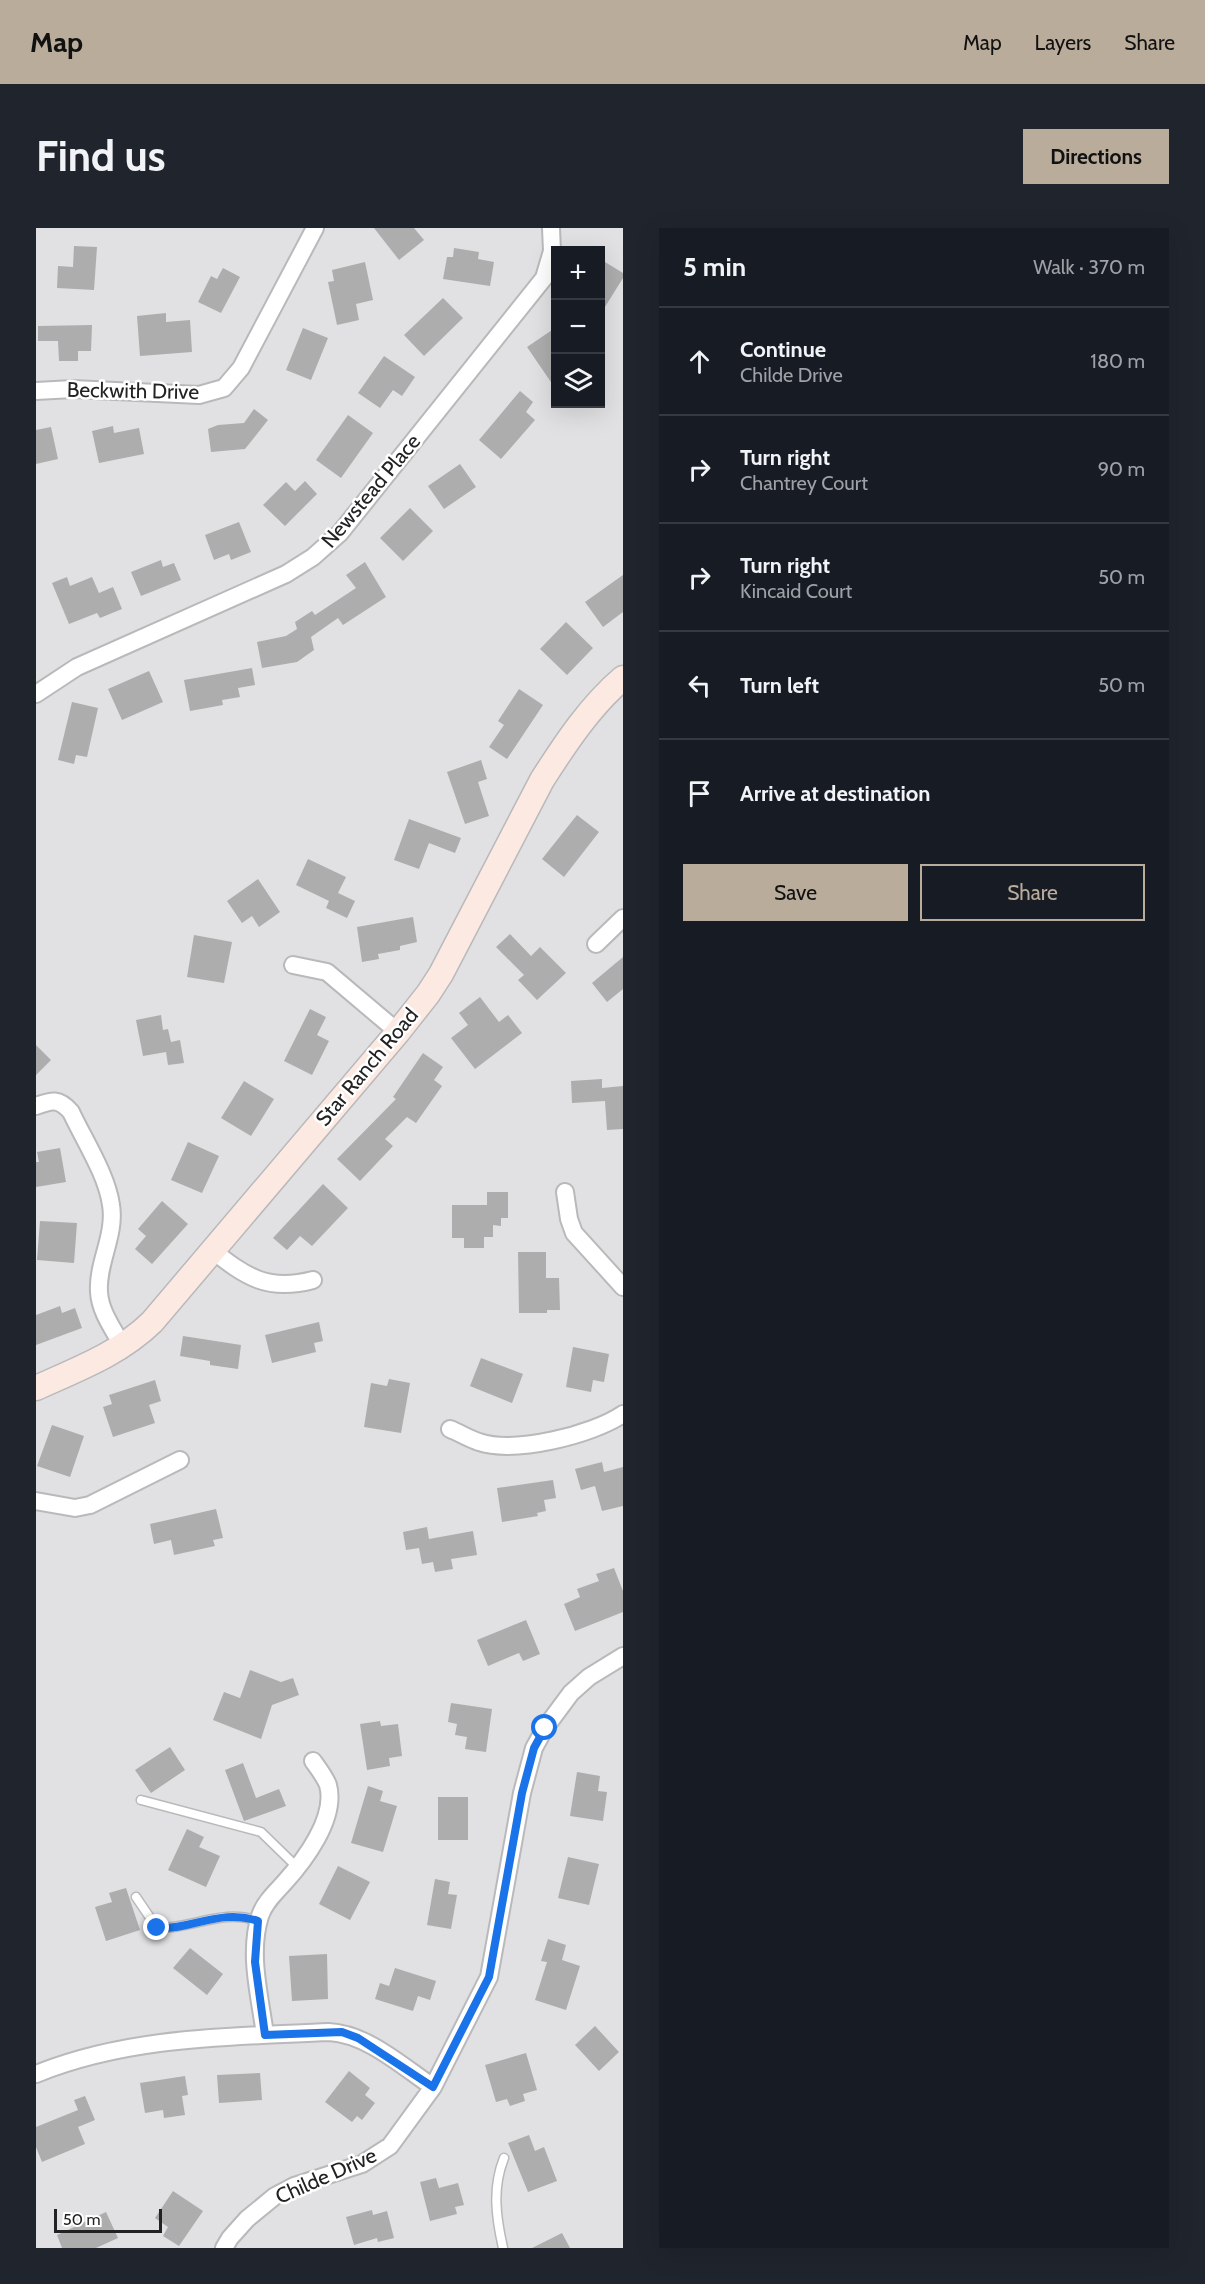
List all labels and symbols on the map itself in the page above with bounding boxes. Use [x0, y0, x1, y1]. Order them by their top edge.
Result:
street label: Beckwith Drive [67, 377, 200, 404]
street label: Newstead Place [316, 429, 425, 553]
street label: Star Ranch Road [310, 1003, 423, 1131]
route start [531, 1714, 557, 1740]
route end [143, 1914, 169, 1940]
street label: Childe Drive [271, 2142, 380, 2209]
scale bar [54, 2206, 162, 2234]

